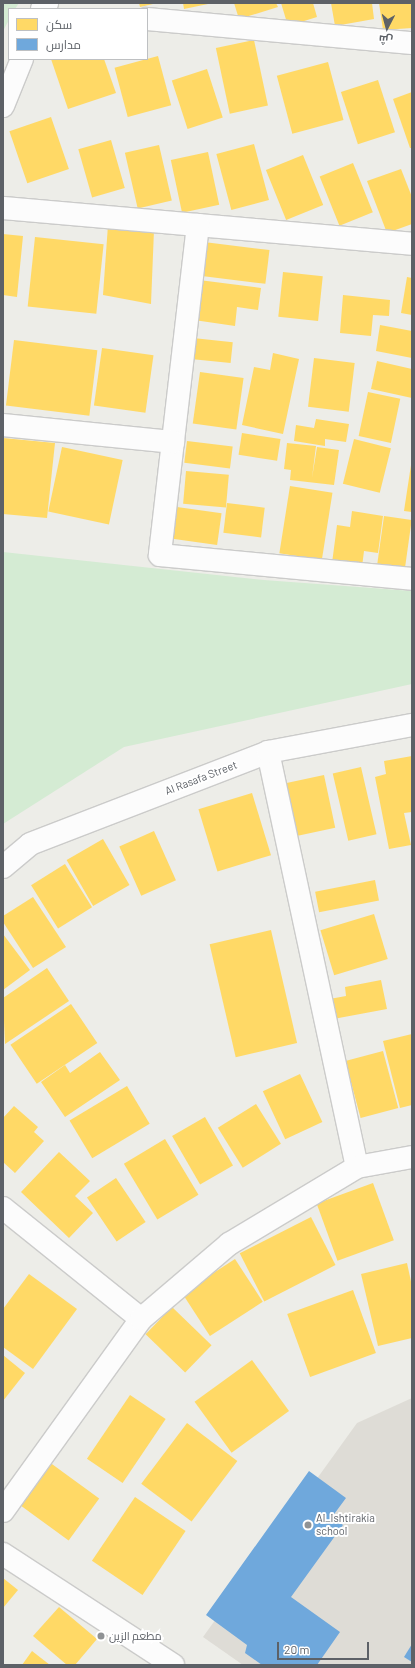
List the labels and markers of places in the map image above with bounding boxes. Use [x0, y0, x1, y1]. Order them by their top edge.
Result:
place label: Al_Ishtirakia school [316, 1512, 375, 1538]
marker: Al_Ishtirakia school [303, 1520, 313, 1530]
place label: مطعم الزين [109, 1629, 162, 1643]
marker: مطعم الزين [96, 1631, 106, 1641]

